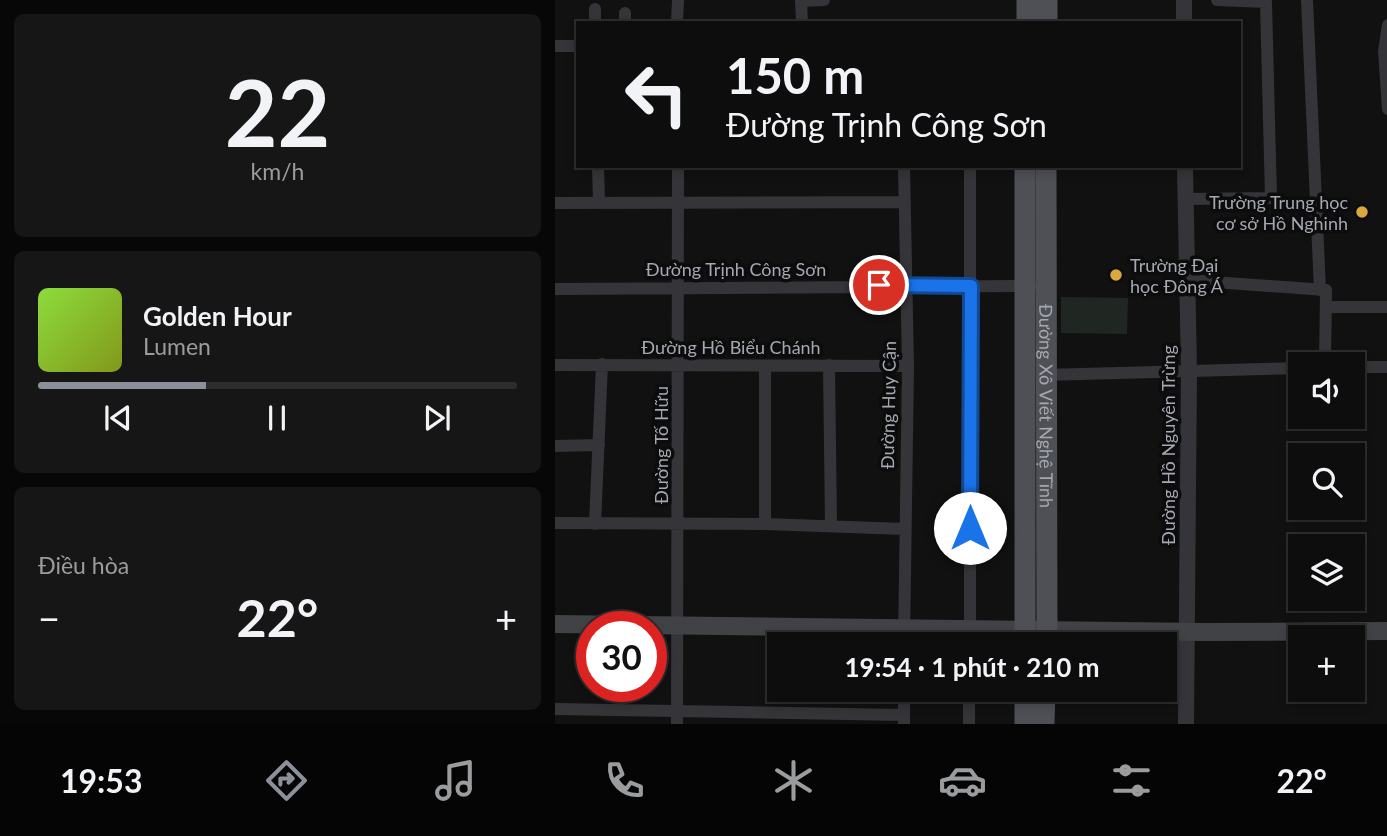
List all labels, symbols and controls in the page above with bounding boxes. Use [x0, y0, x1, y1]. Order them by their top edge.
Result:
text: 150 m [726, 46, 864, 104]
icon: left [611, 49, 702, 140]
text: 22 [225, 57, 330, 166]
text: Đường Trịnh Công Sơn [726, 105, 1047, 144]
text: km/h [251, 157, 304, 185]
place label: Trường Trung học cơ sở Hồ Nghinh [1209, 191, 1348, 234]
marker: Trường Trung học cơ sở Hồ Nghinh [1354, 204, 1370, 220]
place label: Trường Đại học Đông Á [1130, 254, 1224, 297]
pin [849, 255, 909, 315]
street label: Đường Trịnh Công Sơn [646, 258, 826, 280]
icon: arrive [860, 266, 898, 304]
marker: Trường Đại học Đông Á [1108, 267, 1124, 283]
text: Golden Hour [143, 300, 292, 332]
street label: Đường Xô Viết Nghệ Tĩnh [1035, 304, 1058, 508]
text: Lumen [143, 332, 211, 360]
street label: Đường Hồ Biểu Chánh [641, 336, 821, 358]
street label: Đường Huy Cận [876, 341, 900, 469]
street label: Đường Hồ Nguyên Trừng [1157, 345, 1179, 545]
map controls [1288, 352, 1365, 702]
button: sound [1288, 352, 1365, 429]
street label: Đường Tố Hữu [650, 386, 672, 504]
icon: previous [99, 399, 137, 437]
icon: pause [258, 399, 296, 437]
icon: next [418, 399, 456, 437]
button: search [1288, 443, 1365, 520]
position arrow [933, 491, 1007, 565]
button: layers [1288, 534, 1365, 611]
text: Điều hòa [38, 551, 129, 579]
text: 22° [237, 586, 318, 648]
text: − [38, 595, 60, 641]
text: + [495, 595, 517, 641]
speed limit sign: 30 [576, 611, 667, 702]
button: + [1288, 625, 1365, 702]
text: 19:54 · 1 phút · 210 m [844, 651, 1100, 683]
icon: directions [262, 756, 311, 805]
icon: music [431, 756, 480, 805]
icon: phone [600, 756, 649, 805]
icon: climate [769, 756, 818, 805]
icon: car [938, 756, 987, 805]
icon: filters [1107, 756, 1156, 805]
text: 19:53 [60, 761, 142, 800]
text: 22° [1276, 761, 1327, 800]

